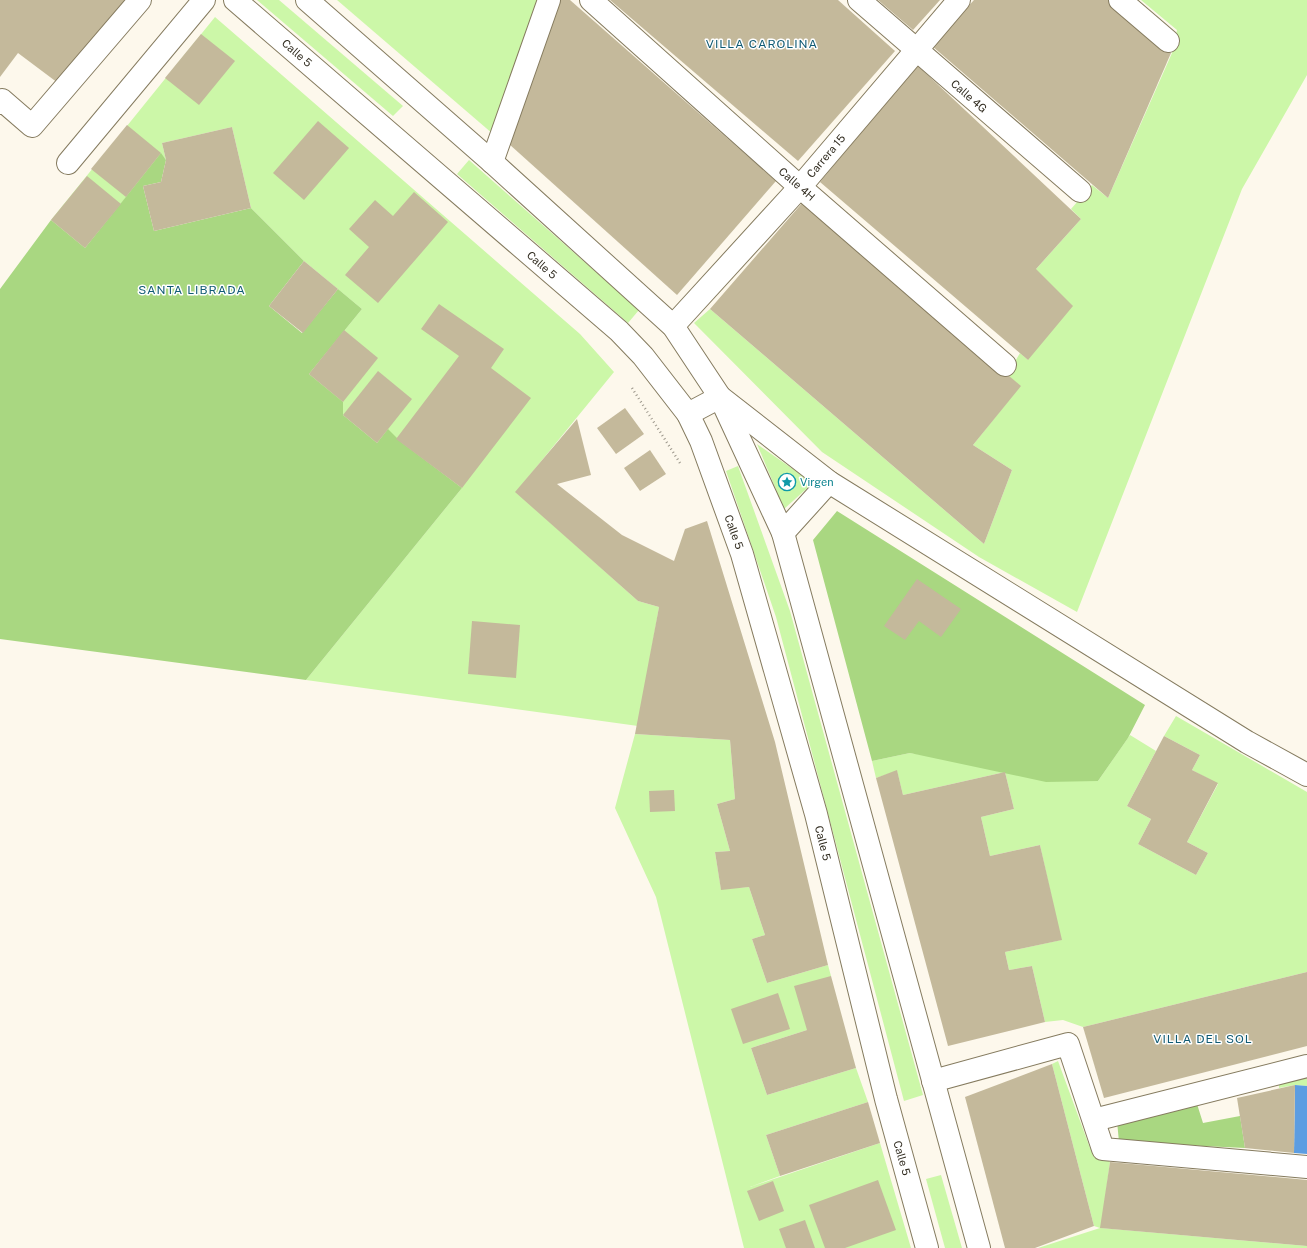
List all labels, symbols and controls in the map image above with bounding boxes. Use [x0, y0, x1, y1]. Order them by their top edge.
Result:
street label: Calle 5 [280, 37, 314, 69]
district label: VILLA CAROLINA [706, 37, 818, 51]
street label: Calle 4G [949, 77, 989, 115]
street label: Carrera 15 [804, 132, 848, 180]
street label: Calle 4H [776, 165, 818, 203]
street label: Calle 5 [525, 249, 559, 281]
district label: SANTA LIBRADA [138, 283, 246, 297]
place icon: Virgen [777, 472, 797, 492]
place label: Virgen [800, 476, 834, 488]
street label: Calle 5 [722, 513, 746, 551]
street label: Calle 5 [813, 824, 833, 862]
district label: VILLA DEL SOL [1153, 1032, 1253, 1046]
street label: Calle 5 [891, 1139, 913, 1177]

